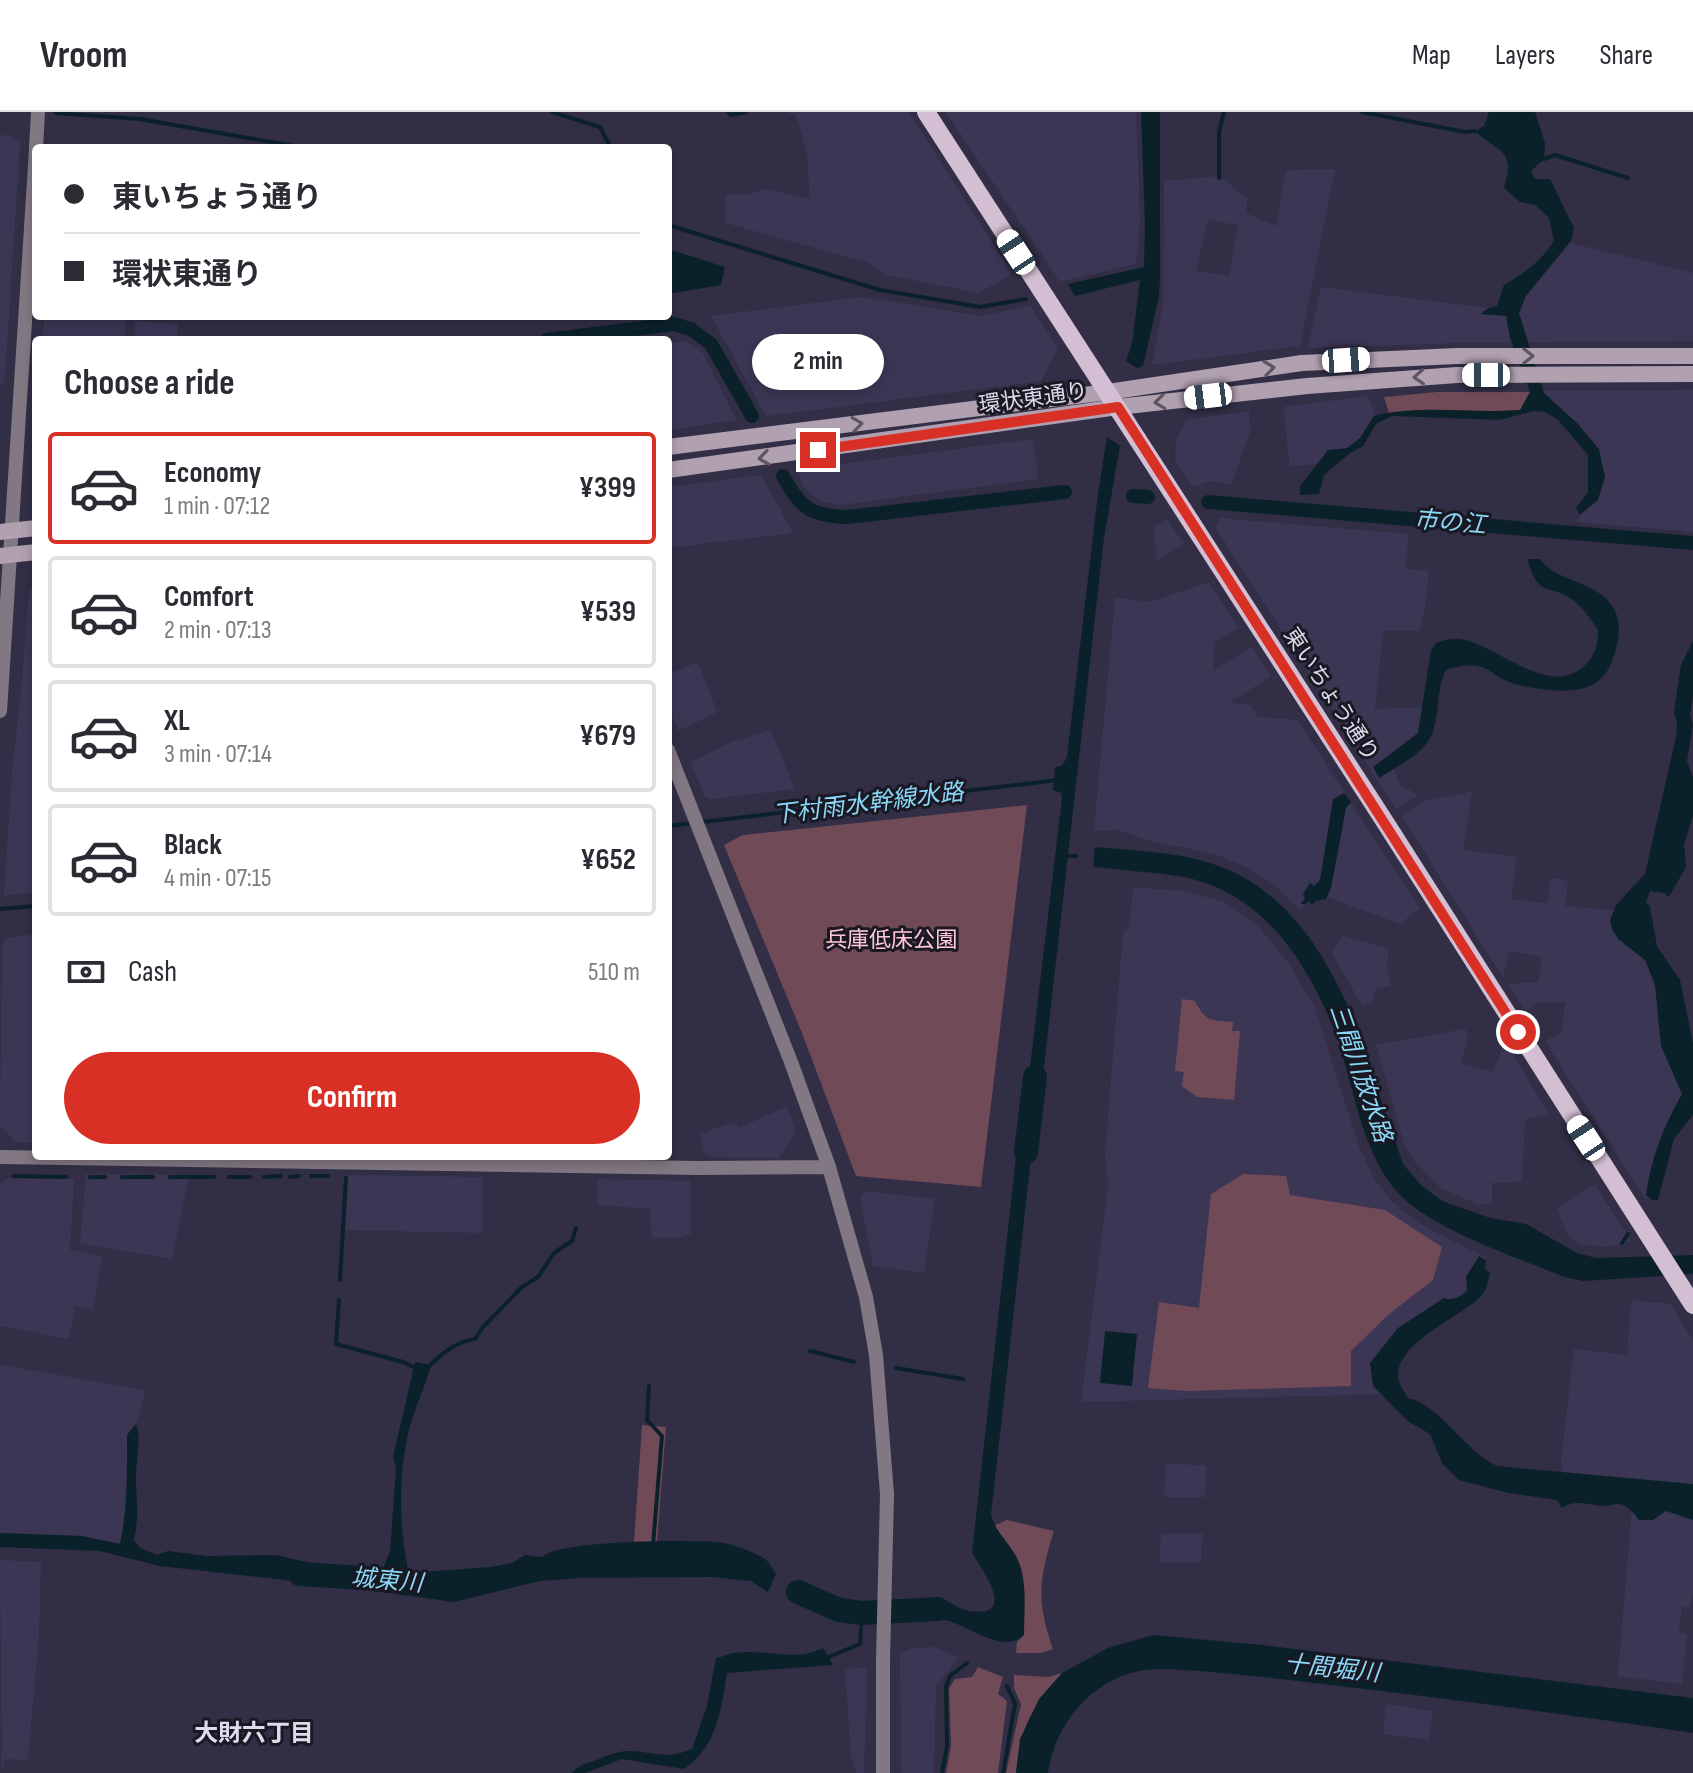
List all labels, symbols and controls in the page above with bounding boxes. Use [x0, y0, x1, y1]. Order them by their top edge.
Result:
text: Vroom [40, 33, 127, 78]
text: Map [1412, 39, 1451, 72]
text: Layers [1495, 39, 1555, 72]
text: Share [1599, 39, 1653, 72]
text: 東いちょう通り [112, 180, 322, 216]
car [993, 225, 1039, 279]
text: 環状東通り [112, 257, 262, 293]
callout: 2 min [752, 334, 884, 390]
text: 2 min [793, 346, 843, 377]
car [1321, 346, 1371, 374]
one-way arrow [1522, 347, 1535, 365]
one-way arrow [1262, 360, 1275, 377]
text: Choose a ride [64, 362, 235, 405]
car [1462, 363, 1510, 387]
one-way arrow [1412, 368, 1425, 385]
street label: 環状東通り [977, 377, 1090, 420]
car [1183, 381, 1233, 411]
one-way arrow [1153, 393, 1167, 410]
one-way arrow [850, 416, 863, 433]
route end [800, 432, 836, 468]
one-way arrow [757, 449, 770, 466]
icon: car [68, 452, 140, 524]
text: Economy [164, 455, 261, 491]
text: ¥399 [579, 470, 636, 506]
text: 1 min · 07:12 [164, 491, 270, 522]
water label: 市の江 [1413, 505, 1490, 540]
icon: car [68, 576, 140, 648]
text: Comfort [164, 579, 254, 615]
text: ¥539 [580, 594, 636, 630]
text: 2 min · 07:13 [164, 615, 272, 646]
street label: 東いちょう通り [1277, 623, 1384, 767]
icon: car [68, 700, 140, 772]
text: XL [164, 703, 190, 739]
text: ¥679 [579, 718, 636, 754]
text: 3 min · 07:14 [164, 739, 272, 770]
water label: 下村雨水幹線水路 [771, 777, 967, 830]
icon: car [68, 824, 140, 896]
text: Black [164, 827, 222, 863]
text: ¥652 [580, 842, 636, 878]
text: 4 min · 07:15 [164, 863, 271, 894]
park label: 兵庫低床公園 [825, 927, 957, 954]
icon: cash [64, 950, 108, 994]
text: Cash [128, 954, 177, 990]
text: 510 m [588, 957, 640, 988]
water label: 三間川放水路 [1323, 1000, 1398, 1148]
route start [1500, 1014, 1536, 1050]
button: Confirm [64, 1052, 640, 1144]
car [1563, 1111, 1609, 1165]
water label: 城東川 [350, 1563, 427, 1598]
water label: 十間堀川 [1283, 1649, 1384, 1688]
district label: 大財六丁目 [194, 1719, 314, 1748]

